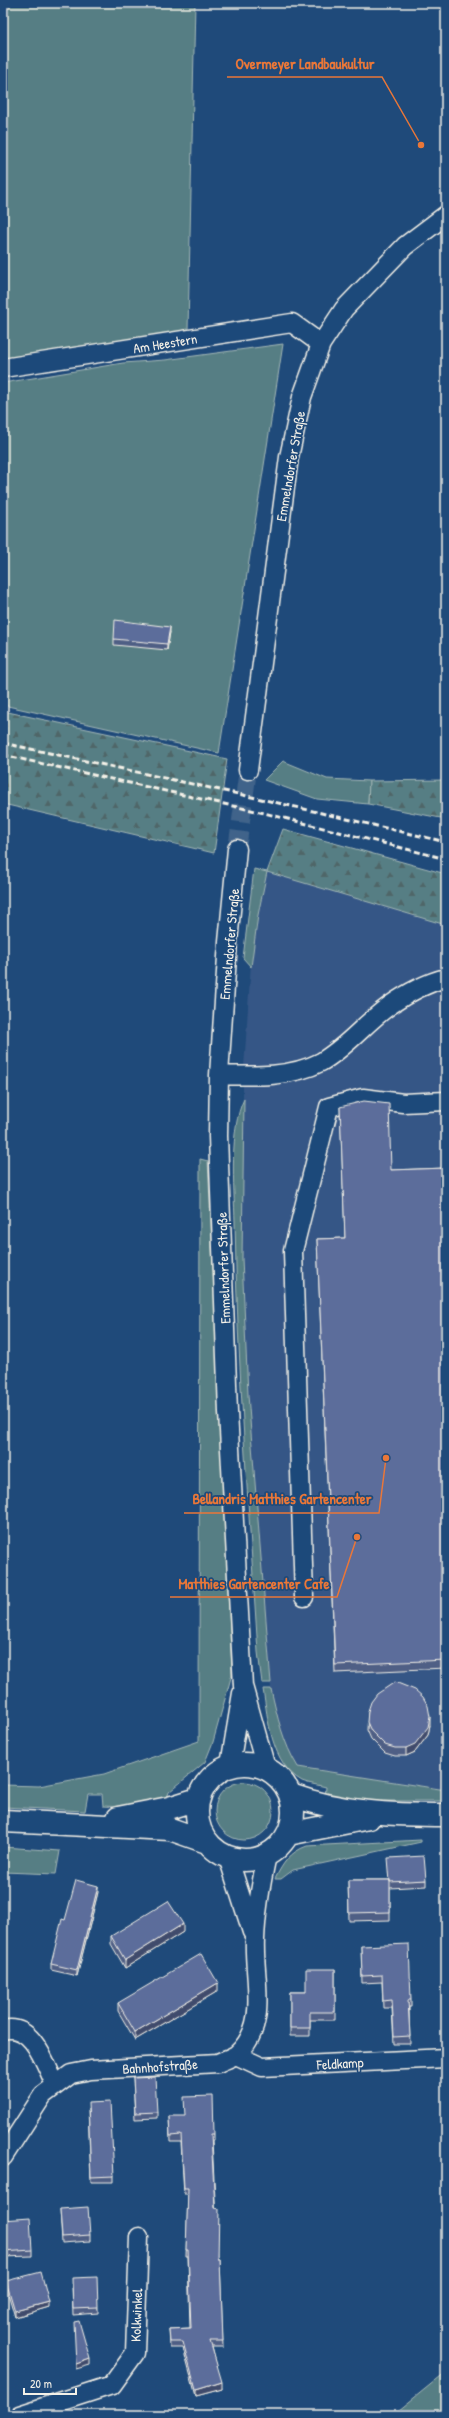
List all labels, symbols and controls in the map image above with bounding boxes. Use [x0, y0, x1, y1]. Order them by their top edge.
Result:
callout: Overmeyer Landbaukultur [227, 50, 382, 77]
text: Overmeyer Landbaukultur [235, 53, 375, 75]
street label: Am Heestern [132, 329, 198, 357]
street label: Emmelndorfer Straße [271, 409, 310, 523]
street label: Emmelndorfer Straße [215, 887, 244, 1001]
street label: Emmelndorfer Straße [212, 1211, 235, 1324]
callout: Bellandris Matthies Gartencenter [184, 1486, 379, 1513]
text: Bellandris Matthies Gartencenter [192, 1488, 372, 1509]
callout: Matthies Gartencenter Cafe [170, 1570, 337, 1597]
text: Matthies Gartencenter Cafe [178, 1573, 330, 1594]
street label: Feldkamp [315, 2052, 364, 2075]
street label: Bahnhofstraße [122, 2054, 199, 2079]
street label: Kolkwinkel [126, 2288, 146, 2342]
scale bar [24, 2370, 76, 2396]
text: 20 m [30, 2375, 52, 2392]

